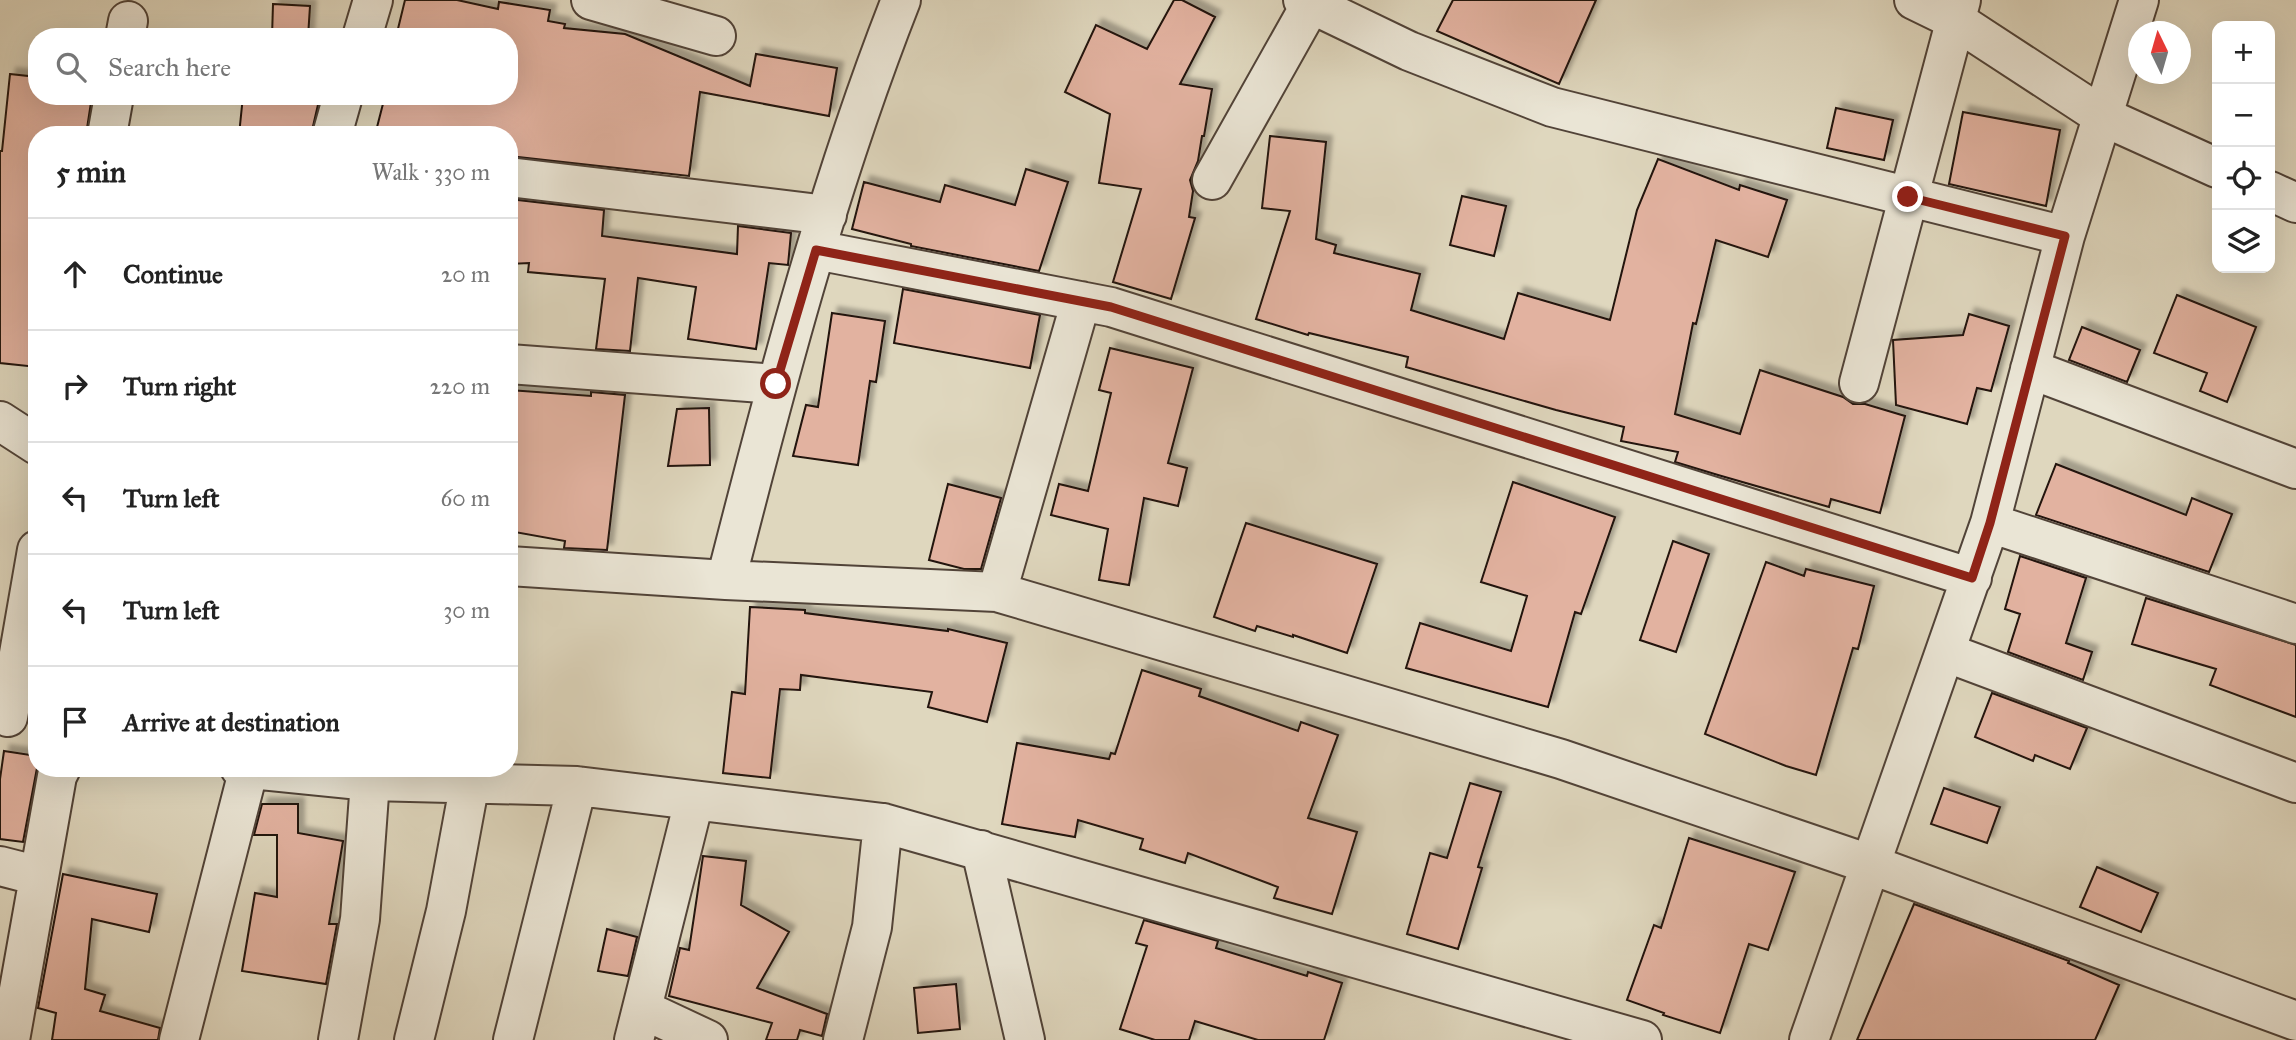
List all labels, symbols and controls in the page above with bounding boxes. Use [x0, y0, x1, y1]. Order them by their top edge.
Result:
north arrow [2128, 21, 2191, 84]
map controls [2212, 21, 2275, 273]
button: + [2212, 21, 2275, 84]
search box [28, 28, 518, 105]
icon: search [52, 48, 90, 86]
text: Search here [108, 51, 231, 83]
button: − [2212, 84, 2275, 147]
button: locate [2212, 147, 2275, 210]
text: 5 min [56, 154, 126, 190]
text: Walk · 330 m [372, 158, 490, 186]
route end [1892, 181, 1923, 212]
button: layers [2212, 210, 2275, 273]
icon: ahead [56, 255, 94, 293]
text: Continue [123, 258, 223, 290]
text: 20 m [441, 260, 490, 288]
icon: right [56, 367, 94, 405]
route start [760, 368, 791, 399]
text: Turn right [123, 370, 236, 402]
text: 220 m [430, 372, 490, 400]
icon: left [56, 479, 94, 517]
text: Turn left [123, 482, 219, 514]
text: 60 m [441, 484, 490, 512]
icon: left [56, 591, 94, 629]
text: Turn left [123, 594, 219, 626]
text: 30 m [443, 596, 490, 624]
icon: arrive [56, 703, 94, 741]
text: Arrive at destination [123, 706, 340, 738]

